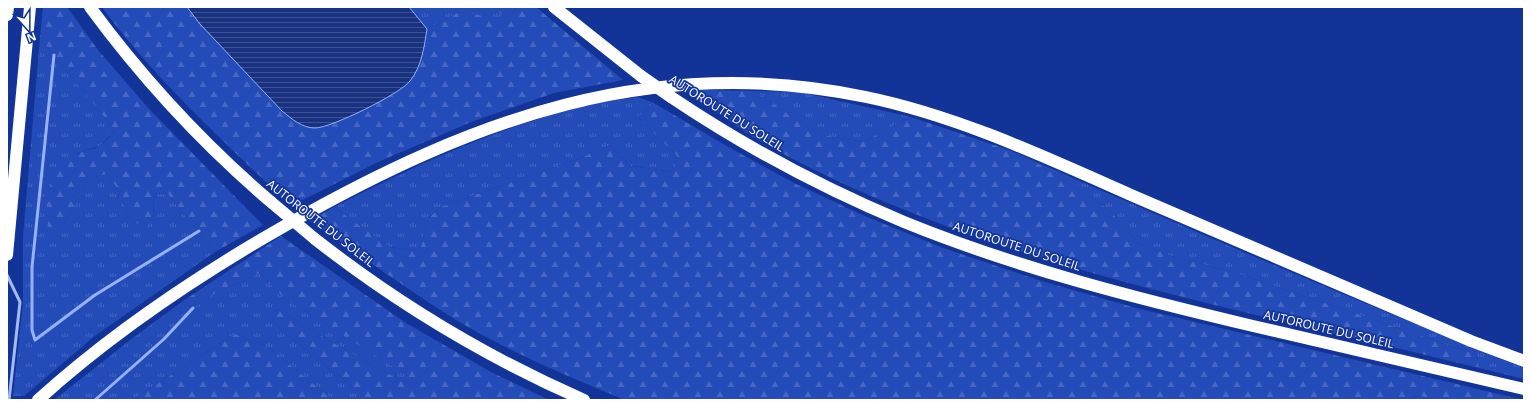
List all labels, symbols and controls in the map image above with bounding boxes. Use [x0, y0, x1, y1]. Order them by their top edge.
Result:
north arrow [8, 8, 48, 48]
text: N [25, 29, 39, 46]
street label: AUTOROUTE DU SOLEIL [666, 70, 788, 156]
street label: AUTOROUTE DU SOLEIL [263, 175, 379, 271]
street label: AUTOROUTE DU SOLEIL [951, 217, 1083, 275]
street label: AUTOROUTE DU SOLEIL [1262, 306, 1396, 352]

